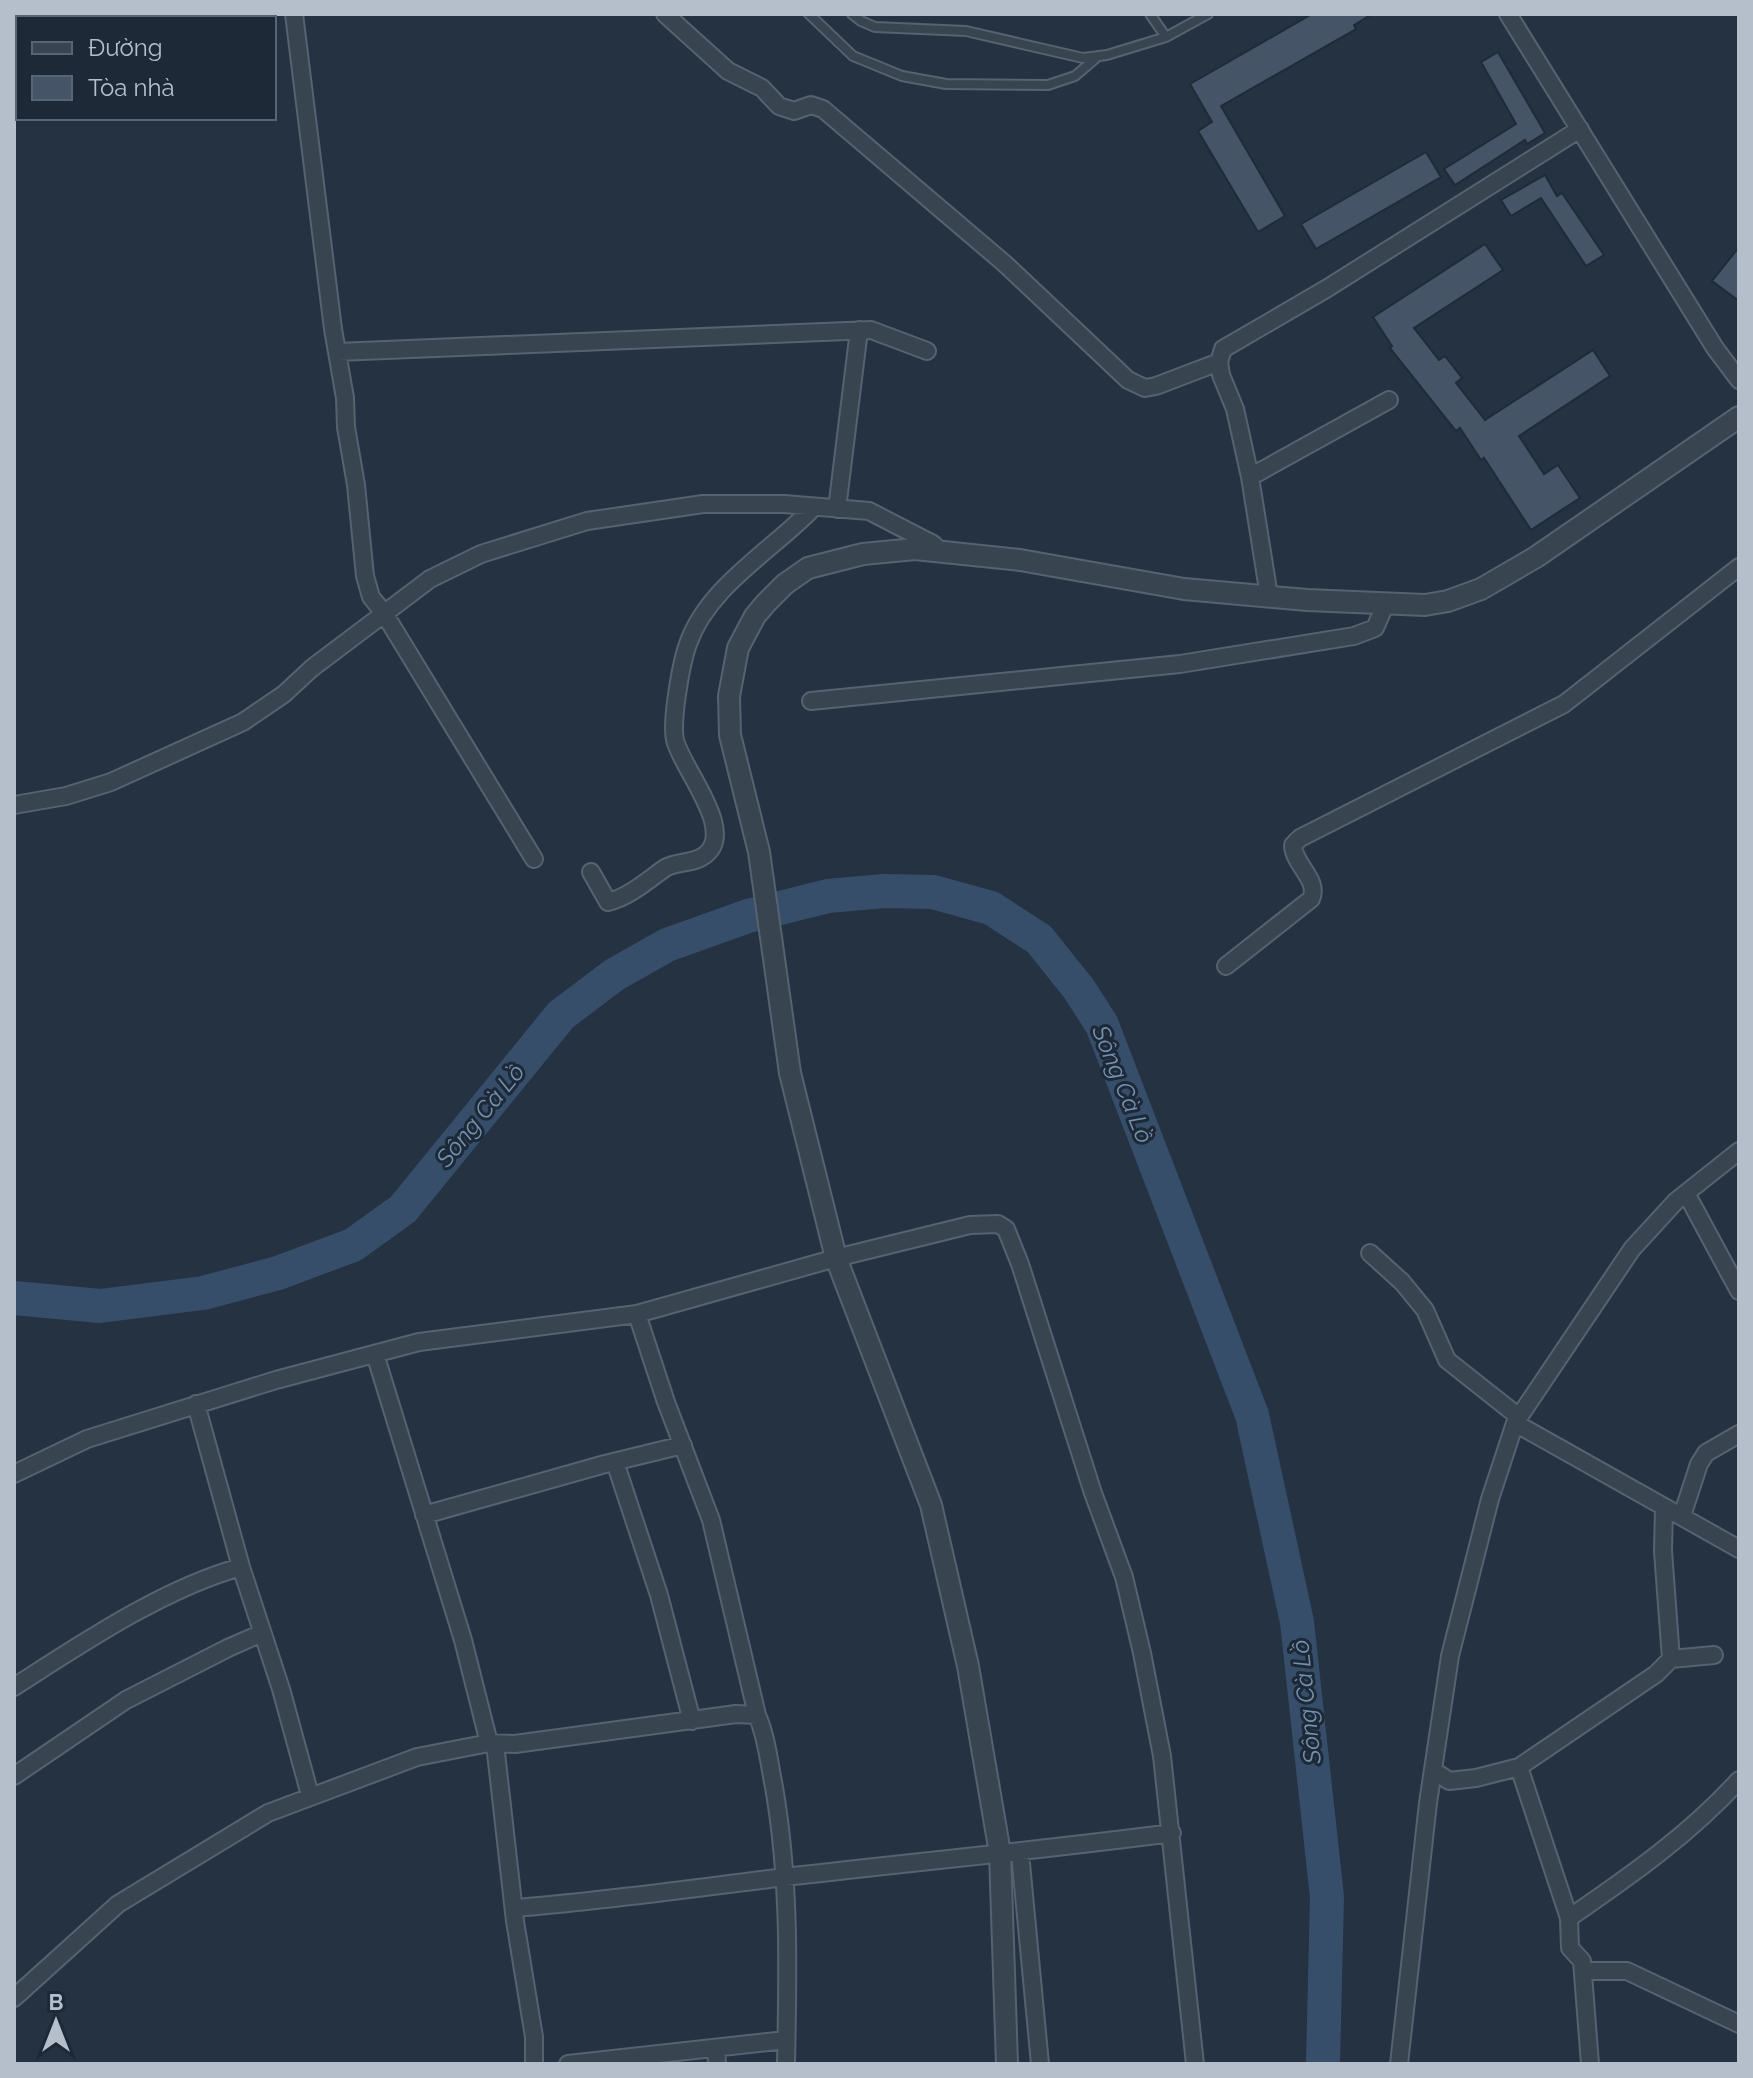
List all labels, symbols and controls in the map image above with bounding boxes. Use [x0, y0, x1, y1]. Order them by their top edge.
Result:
legend [16, 16, 276, 120]
text: Đường [88, 33, 163, 62]
text: Tòa nhà [88, 73, 175, 102]
water label: Sông Cà Lồ [1086, 1020, 1160, 1147]
water label: Sông Cà Lồ [429, 1057, 530, 1173]
water label: Sông Cà Lồ [1285, 1639, 1327, 1766]
north arrow [16, 1982, 96, 2062]
text: B [49, 1989, 64, 2015]

